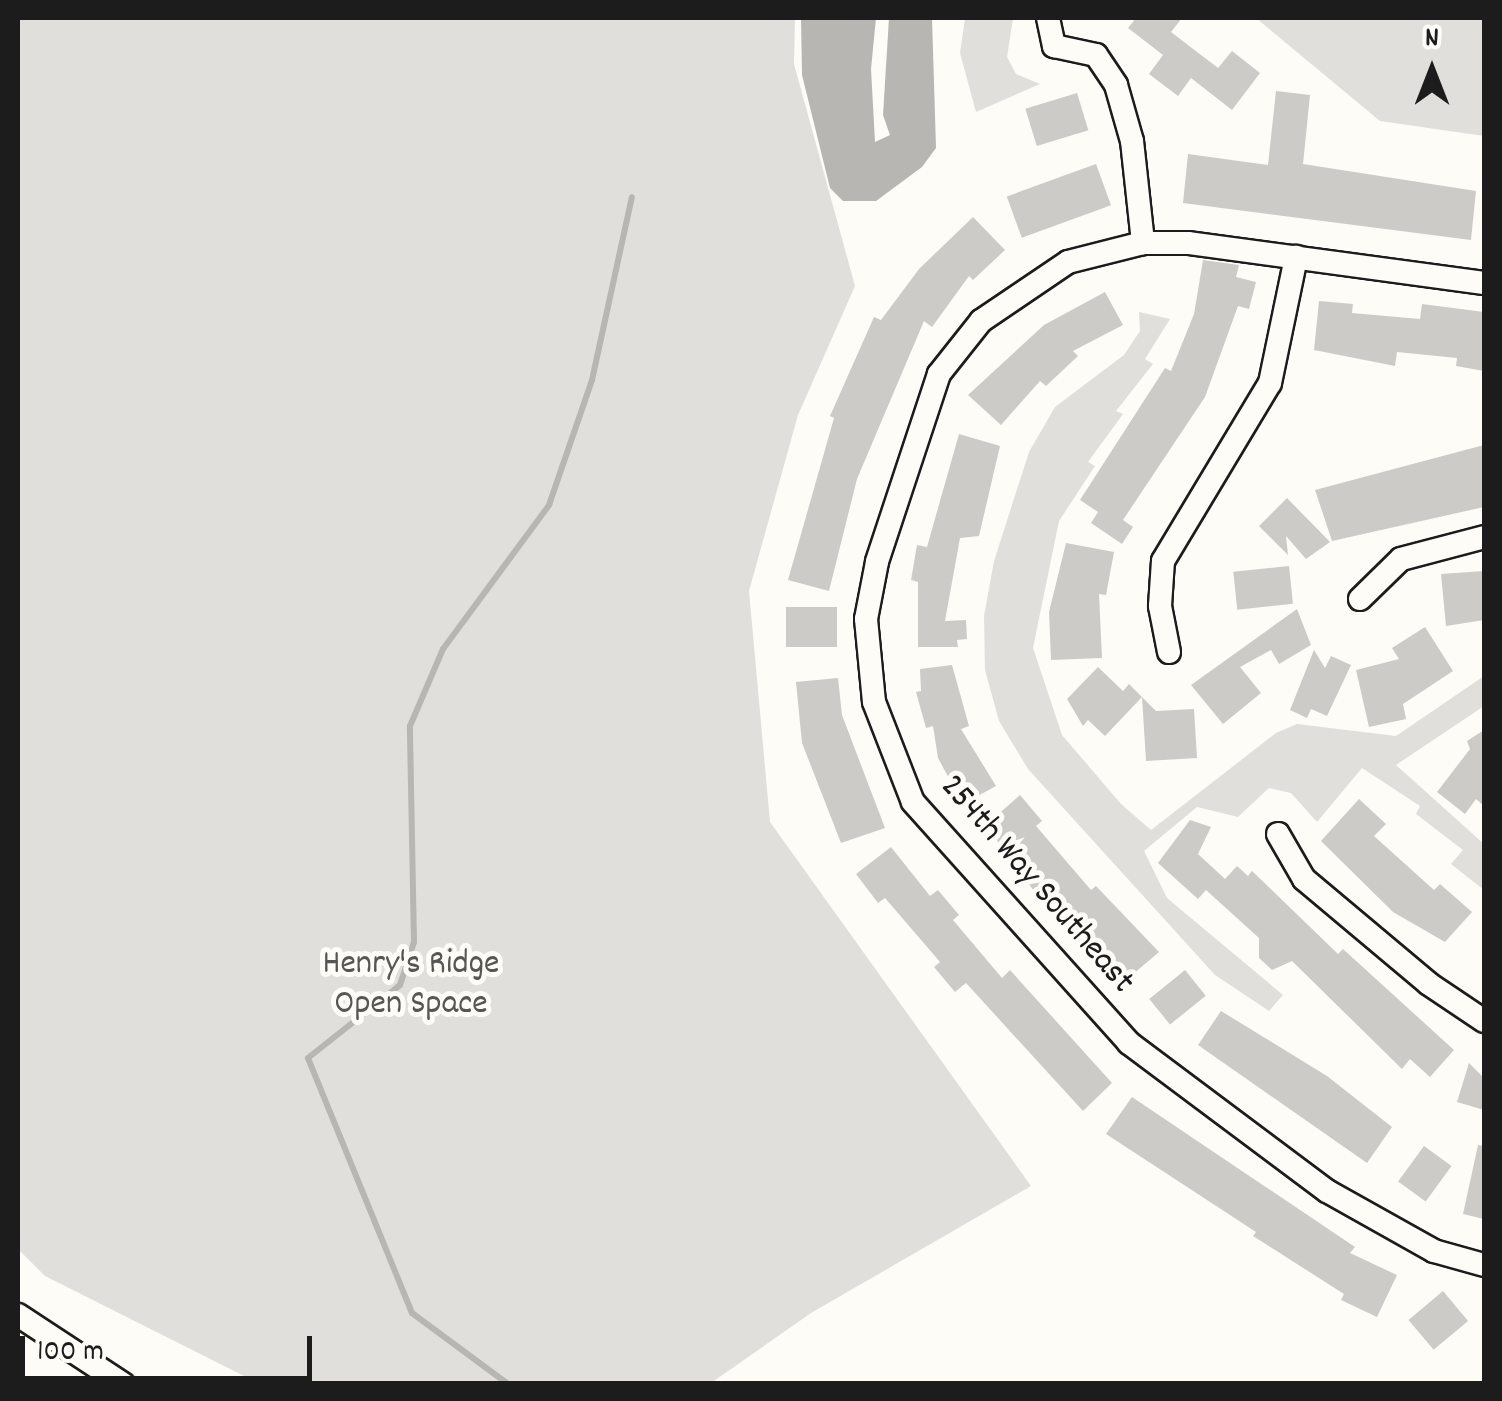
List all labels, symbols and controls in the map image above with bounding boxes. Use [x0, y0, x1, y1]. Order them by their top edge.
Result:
north arrow [1382, 20, 1482, 120]
text: N [1425, 20, 1439, 60]
street label: 254th Way Southeast [930, 767, 1142, 1003]
park label: Henry's Ridge Open Space [323, 944, 499, 1026]
scale bar [25, 1316, 318, 1378]
text: 100 m [37, 1332, 104, 1375]

